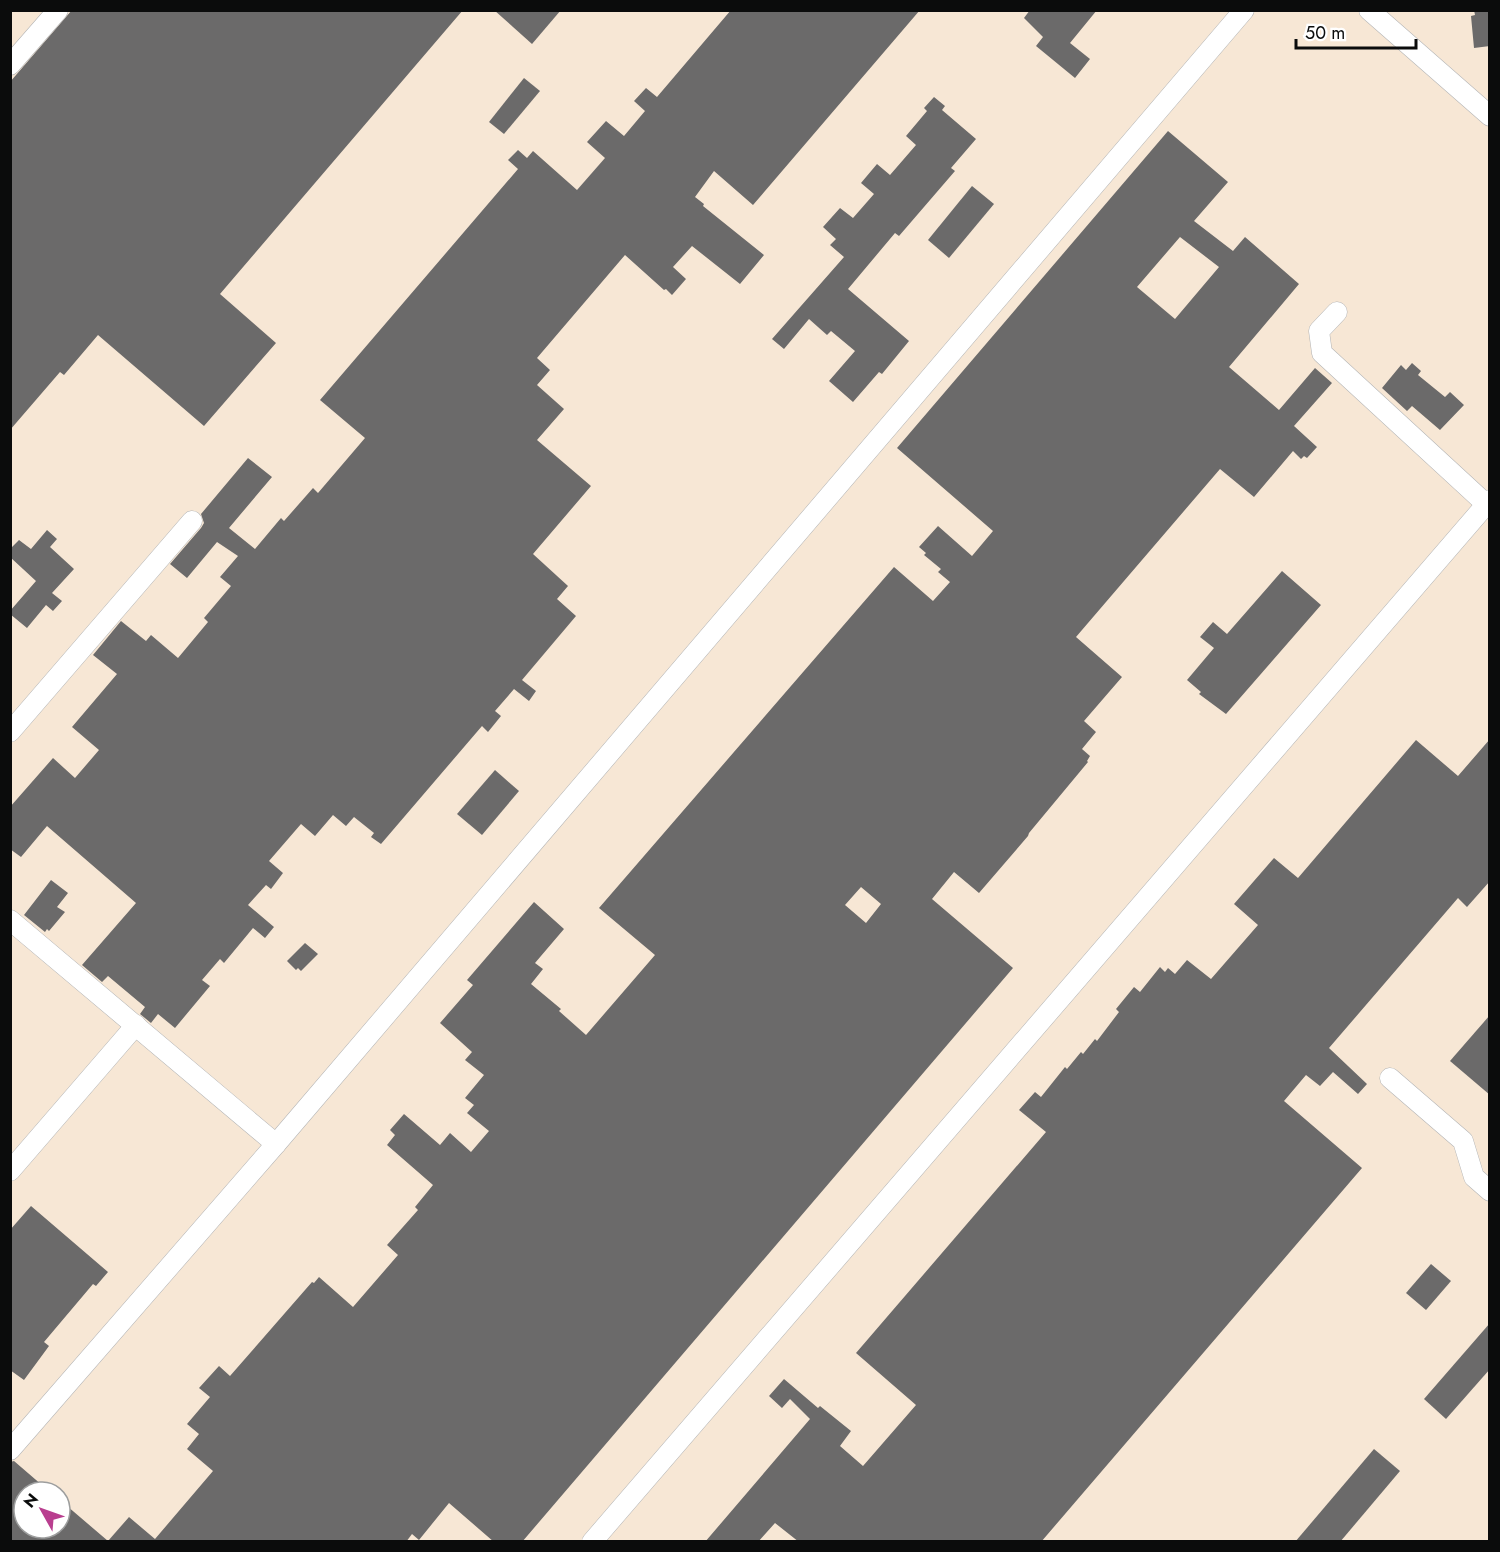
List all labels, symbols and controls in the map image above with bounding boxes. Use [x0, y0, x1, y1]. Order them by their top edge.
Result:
scale bar [1296, 12, 1416, 50]
text: 50 m [1305, 20, 1345, 46]
north arrow [12, 1480, 72, 1540]
text: N [18, 1488, 44, 1513]

